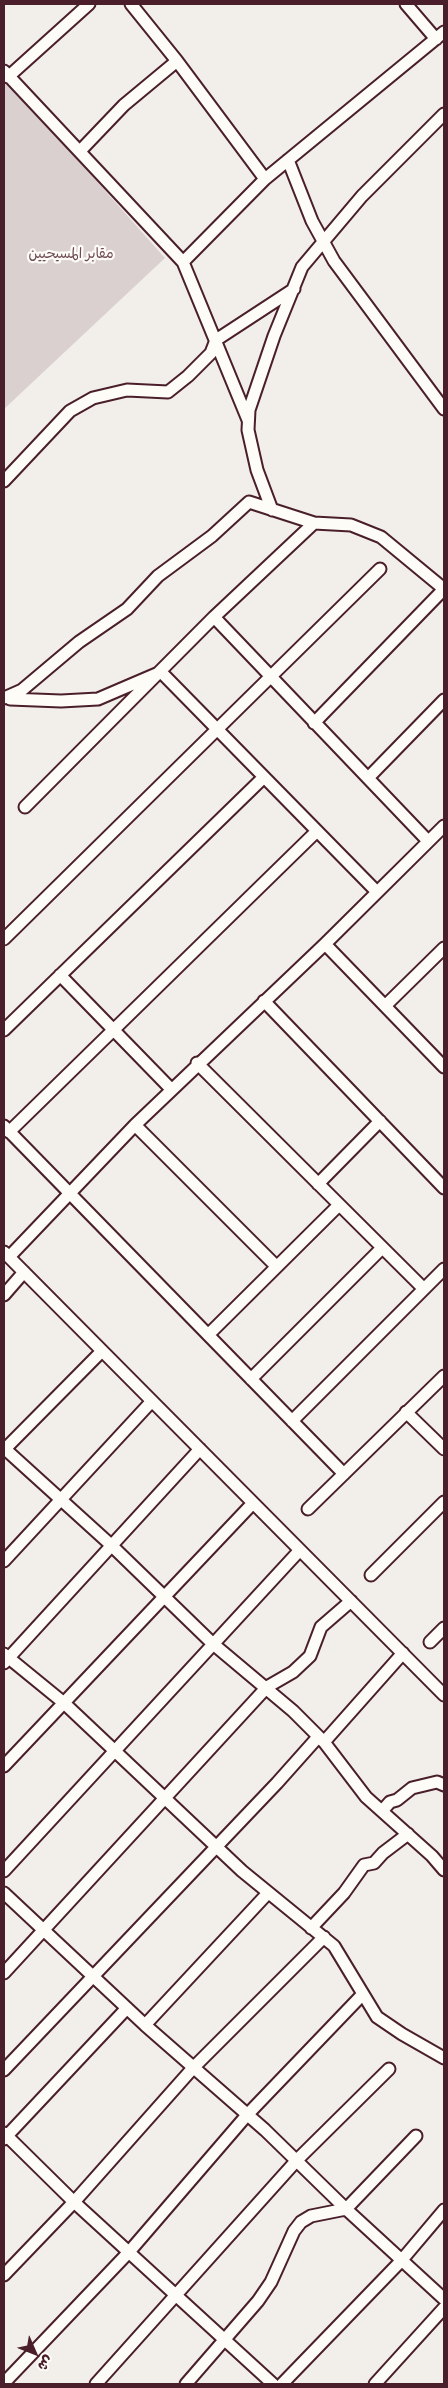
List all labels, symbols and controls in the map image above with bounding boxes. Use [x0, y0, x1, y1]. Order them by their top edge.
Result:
park label: مقابر المسيحيين [28, 246, 114, 262]
north arrow [10, 2328, 60, 2378]
text: ش [34, 2352, 58, 2375]

